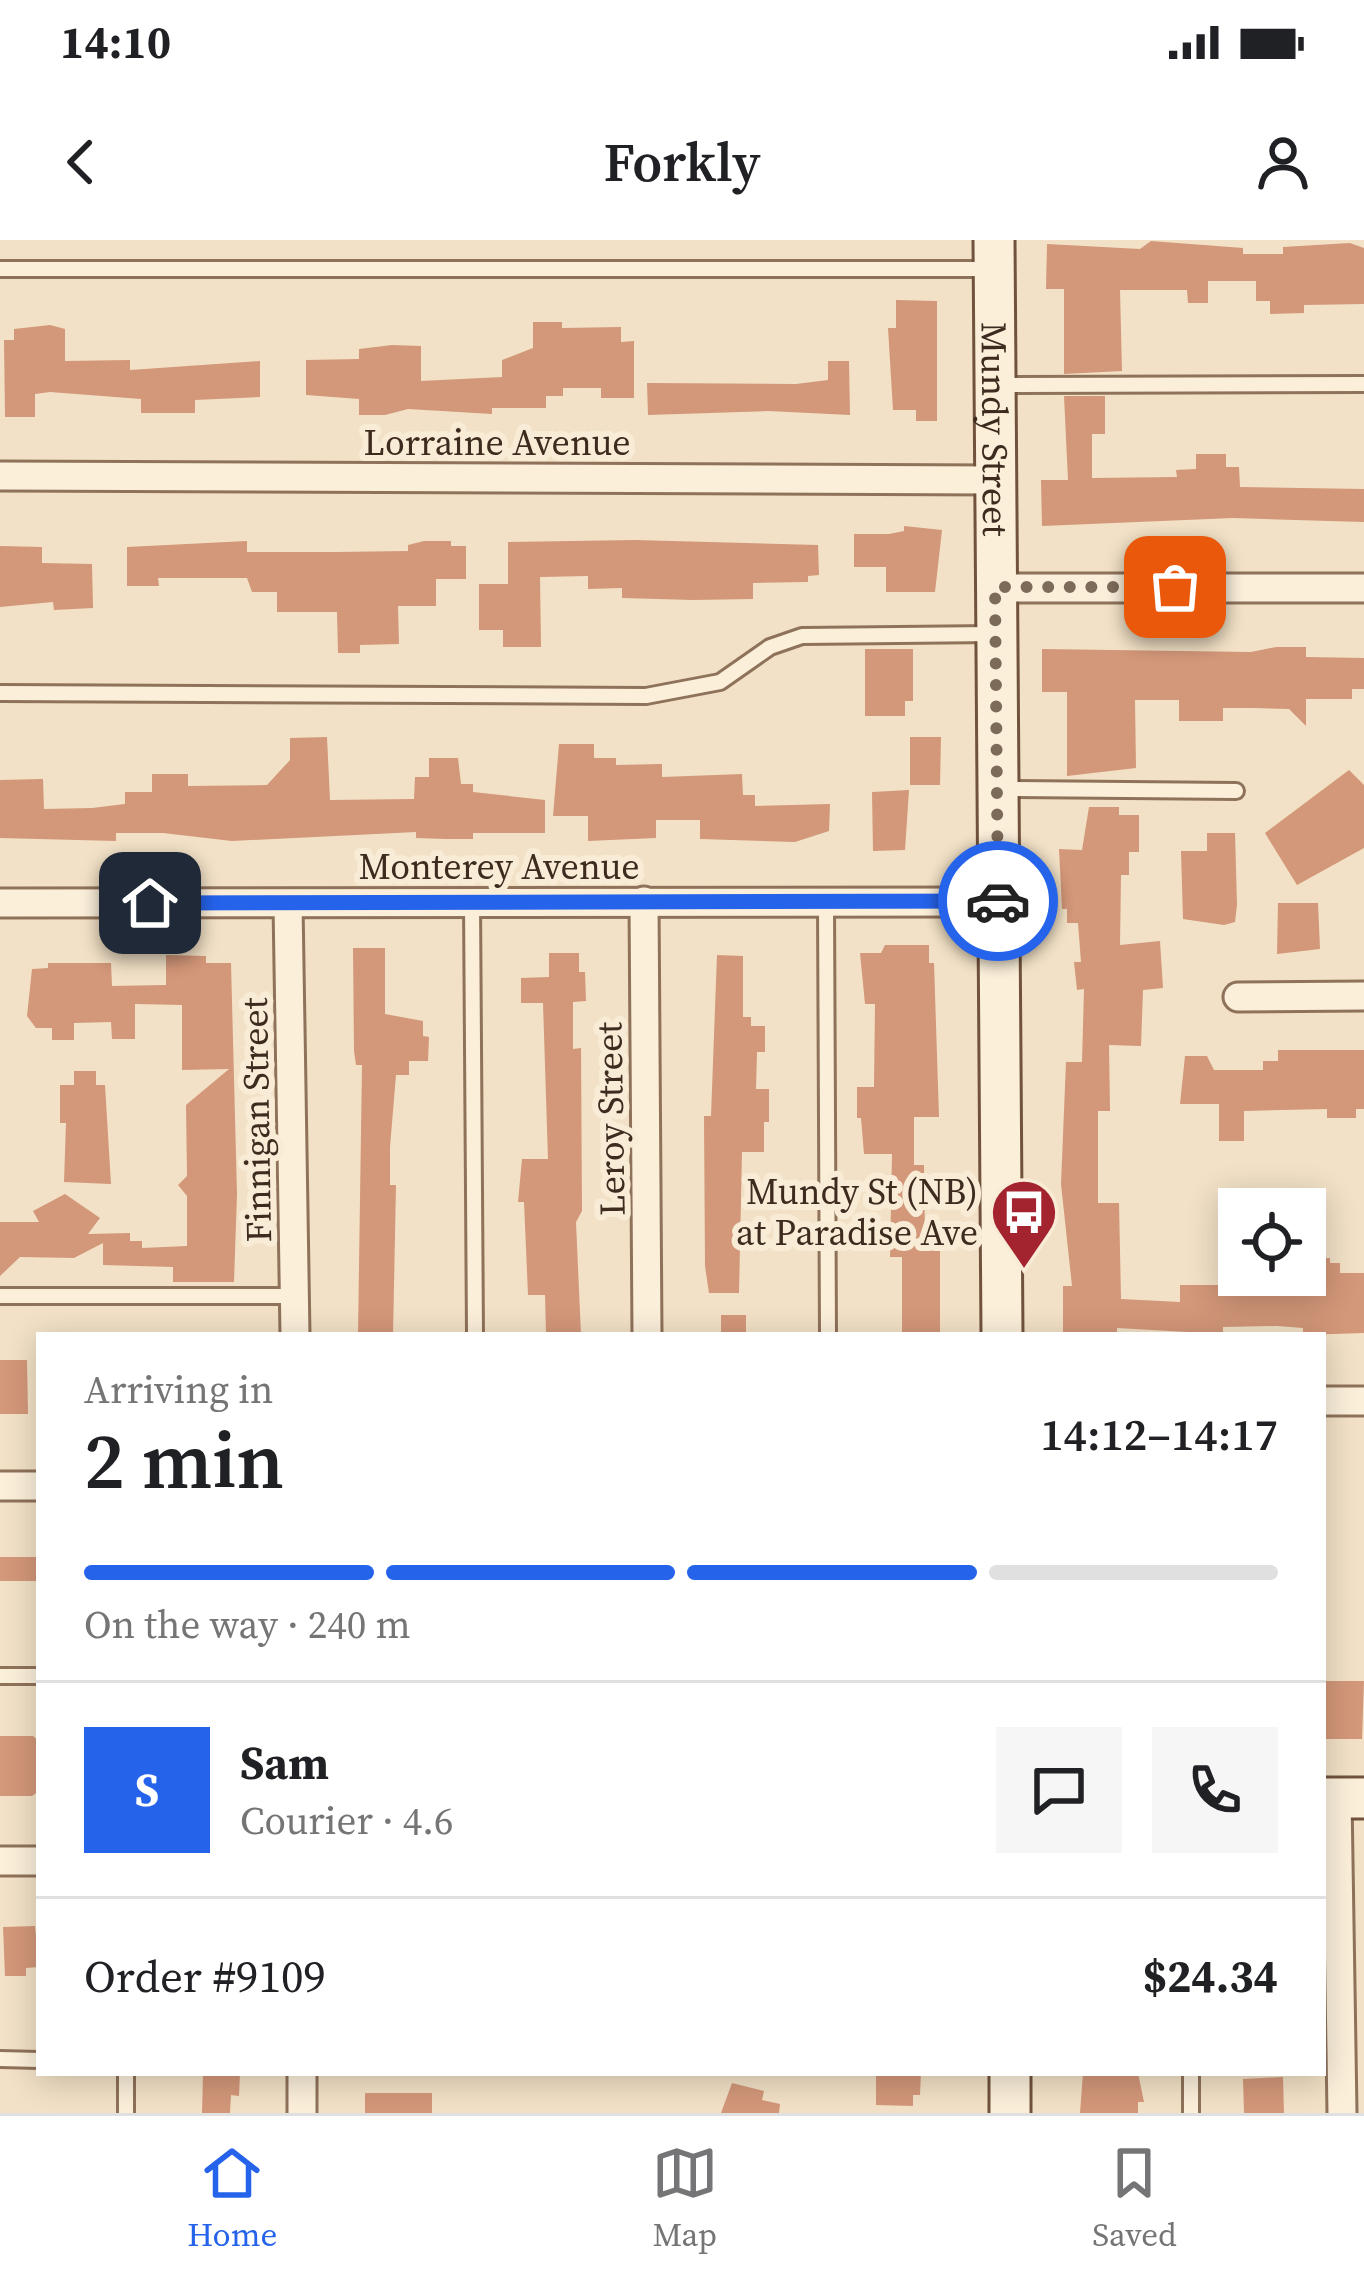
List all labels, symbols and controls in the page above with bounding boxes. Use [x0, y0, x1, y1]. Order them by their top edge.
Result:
text: 14:10 [60, 11, 171, 73]
text: Forkly [603, 125, 761, 199]
icon: back [48, 129, 114, 195]
icon: person [1250, 129, 1316, 195]
street label: Mundy Street [970, 322, 1020, 537]
street label: Lorraine Avenue [363, 418, 631, 467]
pin [1124, 536, 1226, 638]
icon: bag [1142, 554, 1208, 620]
courier [938, 841, 1058, 961]
street label: Monterey Avenue [358, 842, 640, 891]
pin [99, 852, 201, 954]
icon: car [965, 868, 1031, 934]
icon: home [117, 870, 183, 936]
street label: Finnigan Street [230, 997, 283, 1243]
street label: Leroy Street [584, 1021, 637, 1216]
place label: Mundy St (NB) at Paradise Ave [736, 1167, 978, 1257]
bus stop icon: Mundy St (NB) at Paradise Ave [989, 1177, 1059, 1271]
map controls [1218, 1188, 1326, 1296]
button: locate [1218, 1188, 1326, 1296]
text: Arriving in [84, 1363, 273, 1416]
text: 14:12–14:17 [1040, 1403, 1278, 1465]
text: 2 min [84, 1407, 284, 1514]
text: On the way · 240 m [84, 1598, 411, 1651]
button: chat [996, 1727, 1122, 1853]
button: phone [1152, 1727, 1278, 1853]
text: Sam [240, 1732, 329, 1794]
text: S [135, 1759, 159, 1821]
text: Courier · 4.6 [240, 1794, 453, 1847]
text: Order #9109 [84, 1945, 326, 2007]
text: $24.34 [1143, 1945, 1278, 2007]
tab: Home [187, 2140, 277, 2257]
tab: Map [652, 2140, 718, 2257]
tab: Saved [1092, 2140, 1177, 2257]

